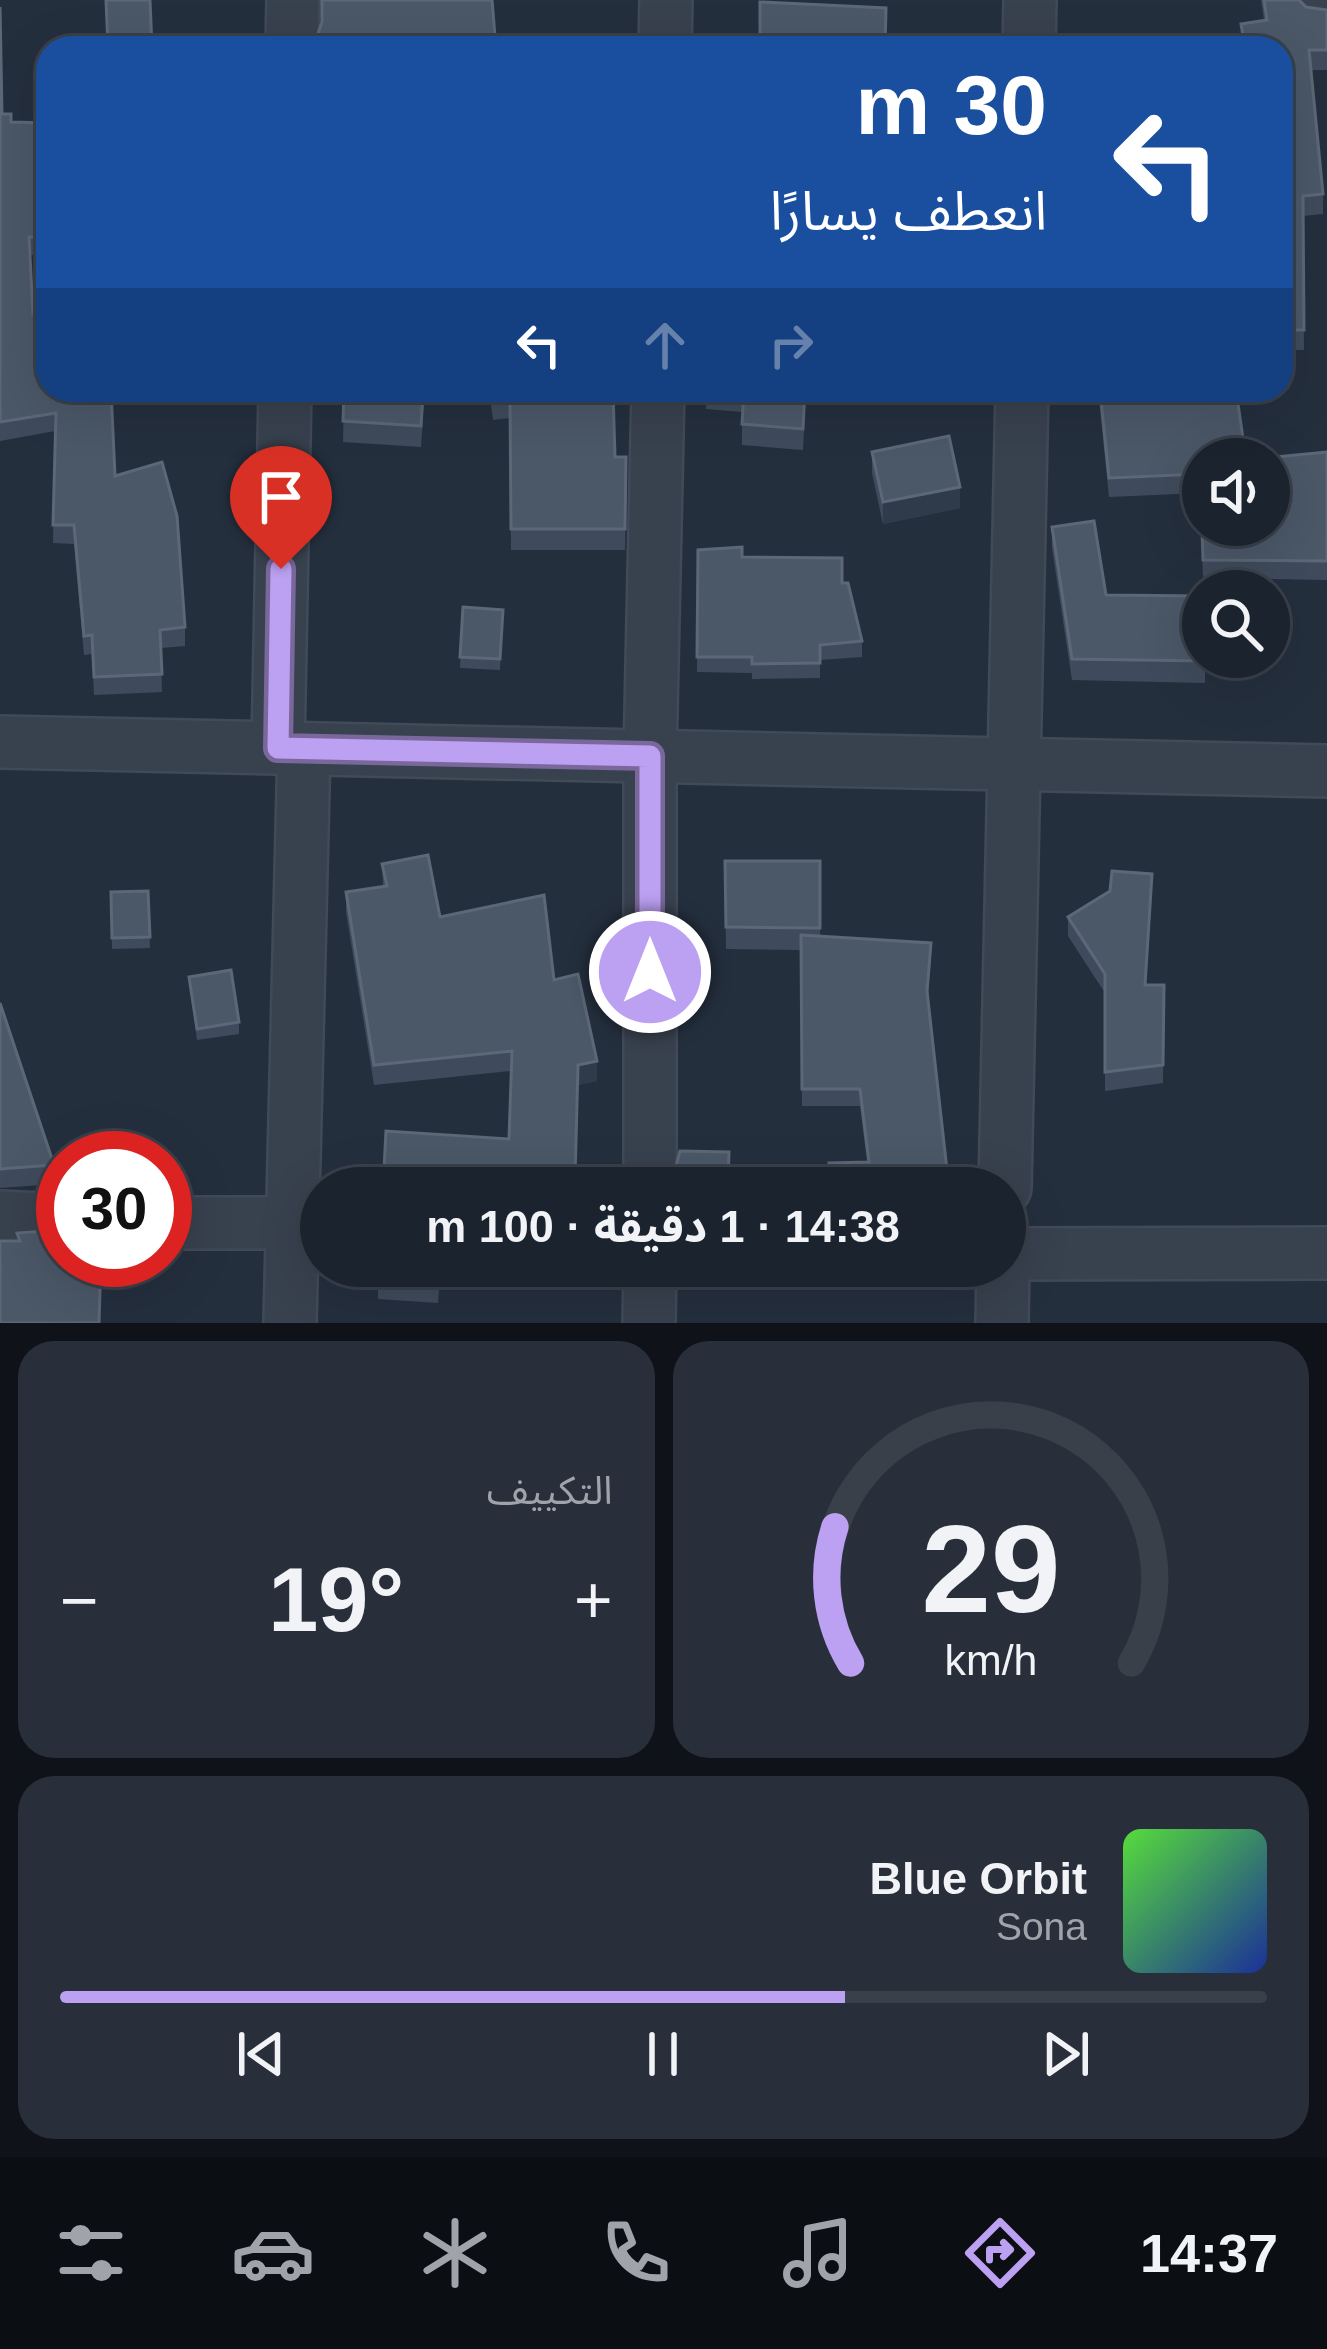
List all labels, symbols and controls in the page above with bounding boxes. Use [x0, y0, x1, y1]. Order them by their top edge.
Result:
text: 30 m [856, 58, 1047, 152]
icon: left [1089, 84, 1245, 240]
text: انعطف يسارًا [770, 181, 1047, 241]
icon: left [506, 312, 572, 378]
icon: ahead [632, 312, 698, 378]
icon: right [758, 312, 824, 378]
map controls [1182, 438, 1290, 678]
button: sound [1182, 438, 1290, 546]
pin [230, 446, 332, 569]
icon: arrive [248, 464, 314, 530]
button: search [1182, 570, 1290, 678]
position arrow [587, 909, 713, 1035]
speed limit sign: 30 [36, 1131, 192, 1287]
text: 14:38 · 1 دقيقة · 100 m [426, 1201, 900, 1252]
text: التكييف [487, 1469, 613, 1512]
text: 29 [921, 1499, 1060, 1638]
text: 19° [268, 1550, 404, 1650]
text: − [60, 1563, 99, 1637]
text: + [574, 1563, 612, 1637]
text: km/h [944, 1635, 1037, 1683]
text: Blue Orbit [869, 1853, 1087, 1904]
text: Sona [996, 1905, 1087, 1948]
icon: previous [228, 2021, 294, 2087]
icon: pause [630, 2021, 696, 2087]
icon: next [1033, 2021, 1099, 2087]
icon: filters [49, 2211, 133, 2295]
icon: car [231, 2211, 315, 2295]
icon: climate [413, 2211, 497, 2295]
icon: phone [594, 2211, 678, 2295]
icon: music [776, 2211, 860, 2295]
icon: directions [958, 2211, 1042, 2295]
text: 14:37 [1140, 2223, 1278, 2283]

